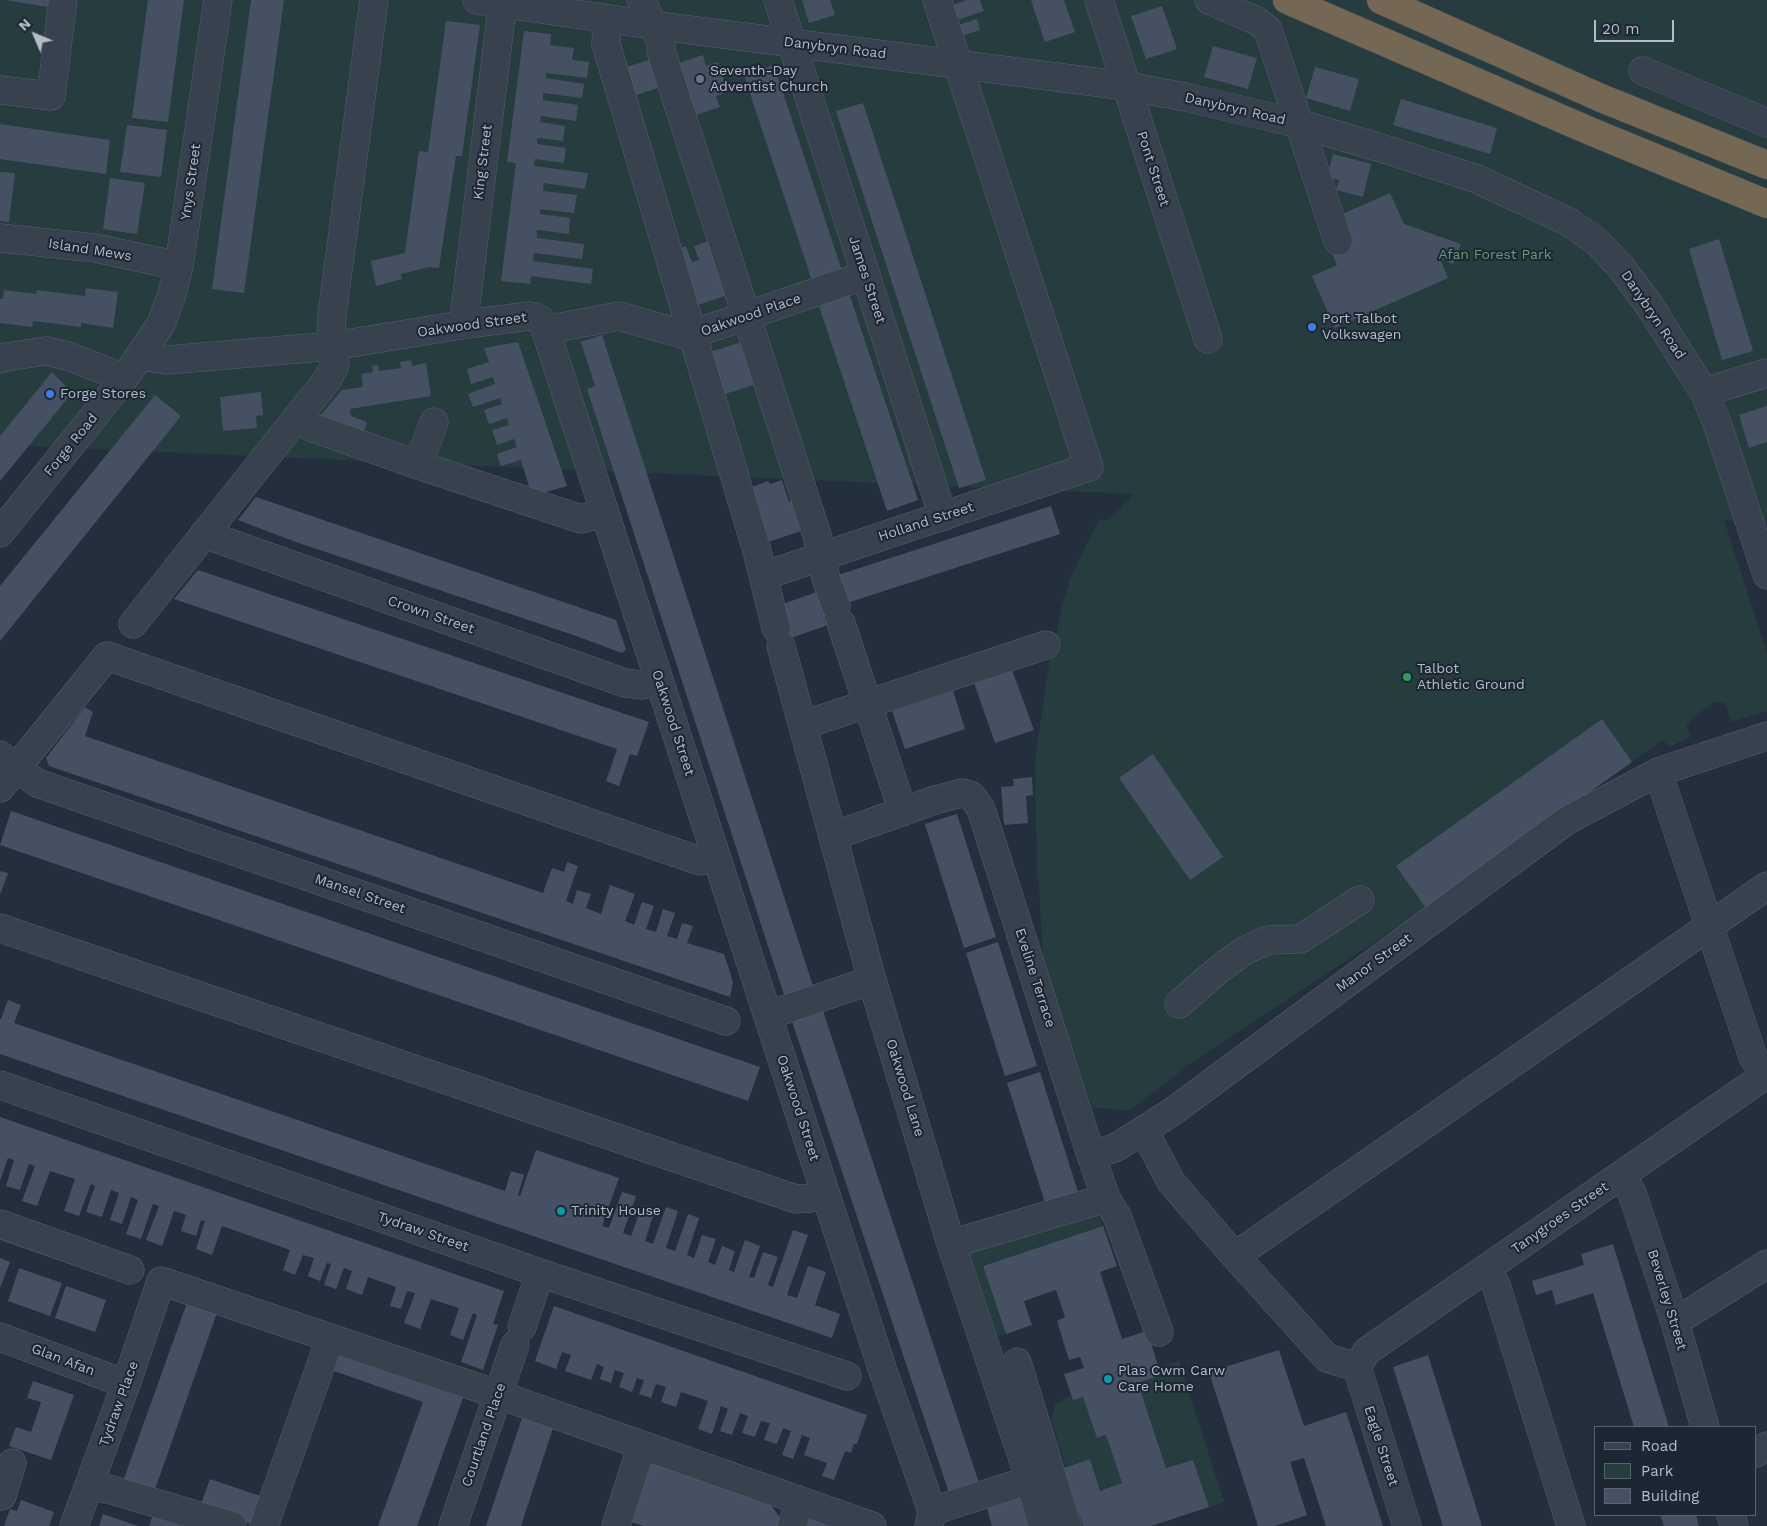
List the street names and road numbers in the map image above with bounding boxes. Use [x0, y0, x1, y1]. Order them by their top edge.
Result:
street label: Danybryn Road [783, 33, 887, 63]
street label: Danybryn Road [1183, 89, 1287, 129]
street label: King Street [470, 123, 496, 201]
street label: Pont Street [1133, 129, 1173, 209]
street label: Ynys Street [177, 143, 205, 221]
street label: James Street [845, 234, 889, 326]
street label: Island Mews [47, 235, 133, 265]
street label: Danybryn Road [1617, 268, 1689, 362]
street label: Oakwood Place [699, 290, 803, 340]
street label: Oakwood Street [416, 309, 528, 341]
street label: Forge Road [41, 410, 101, 480]
street label: Holland Street [876, 499, 976, 545]
street label: Crown Street [385, 592, 477, 638]
street label: Oakwood Street [648, 668, 698, 778]
street label: Mansel Street [312, 871, 408, 917]
street label: Eveline Terrace [1011, 926, 1059, 1030]
street label: Manor Street [1333, 930, 1415, 996]
street label: Oakwood Lane [882, 1037, 928, 1139]
street label: Oakwood Street [773, 1053, 823, 1163]
street label: Tanygroes Street [1508, 1178, 1612, 1258]
street label: Tydraw Street [375, 1209, 471, 1255]
street label: Beverley Street [1644, 1248, 1690, 1352]
street label: Glan Afan [29, 1340, 97, 1380]
street label: Tydraw Place [96, 1359, 142, 1449]
street label: Courtland Place [458, 1381, 510, 1489]
street label: Eagle Street [1360, 1404, 1402, 1488]

